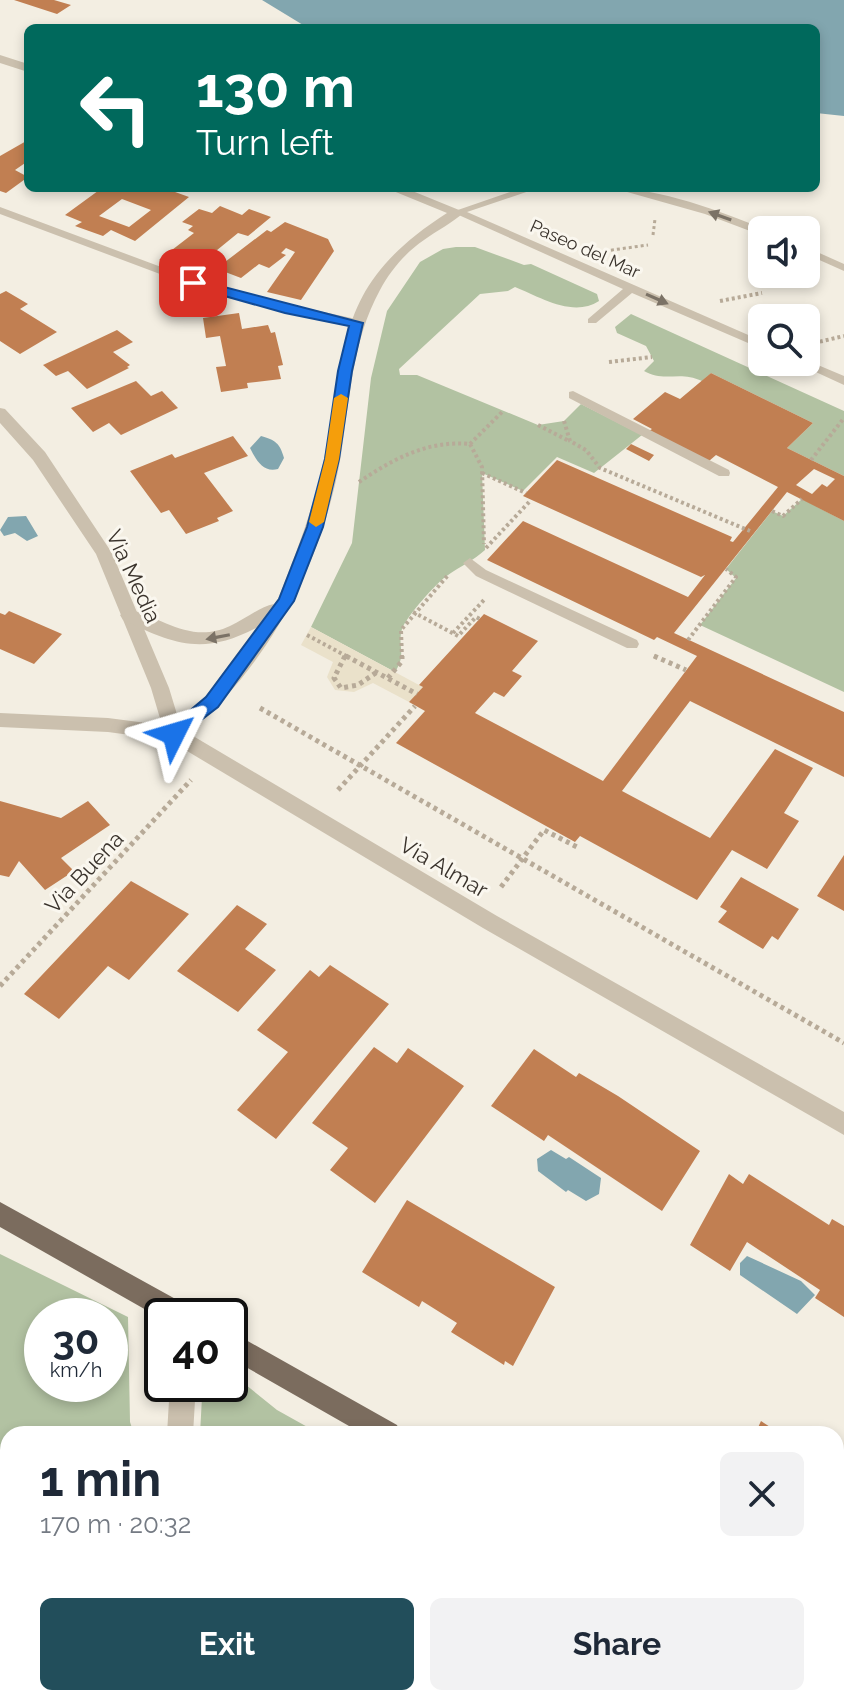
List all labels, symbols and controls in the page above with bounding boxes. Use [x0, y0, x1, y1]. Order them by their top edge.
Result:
text: 130 m [196, 54, 355, 120]
icon: left [64, 56, 168, 160]
text: Turn left [196, 121, 334, 163]
one-way arrow [708, 210, 732, 222]
street label: Paseo del Mar [527, 215, 644, 282]
map controls [748, 216, 820, 376]
button: sound [748, 216, 820, 288]
pin [159, 249, 227, 317]
icon: arrive [171, 261, 215, 305]
one-way arrow [645, 293, 668, 306]
button: search [748, 304, 820, 376]
street label: Via Media [101, 525, 167, 627]
one-way arrow [206, 631, 231, 644]
position arrow [132, 692, 216, 776]
street label: Via Buena [39, 826, 129, 918]
street label: Via Almar [395, 831, 493, 903]
speed limit sign: 40 [144, 1298, 248, 1402]
text: 30 [53, 1316, 99, 1363]
text: km/h [50, 1358, 102, 1382]
text: 1 min [40, 1451, 161, 1507]
button: close [720, 1452, 804, 1536]
text: 170 m · 20:32 [40, 1509, 191, 1539]
button: Exit [40, 1598, 414, 1690]
button: Share [430, 1598, 804, 1690]

